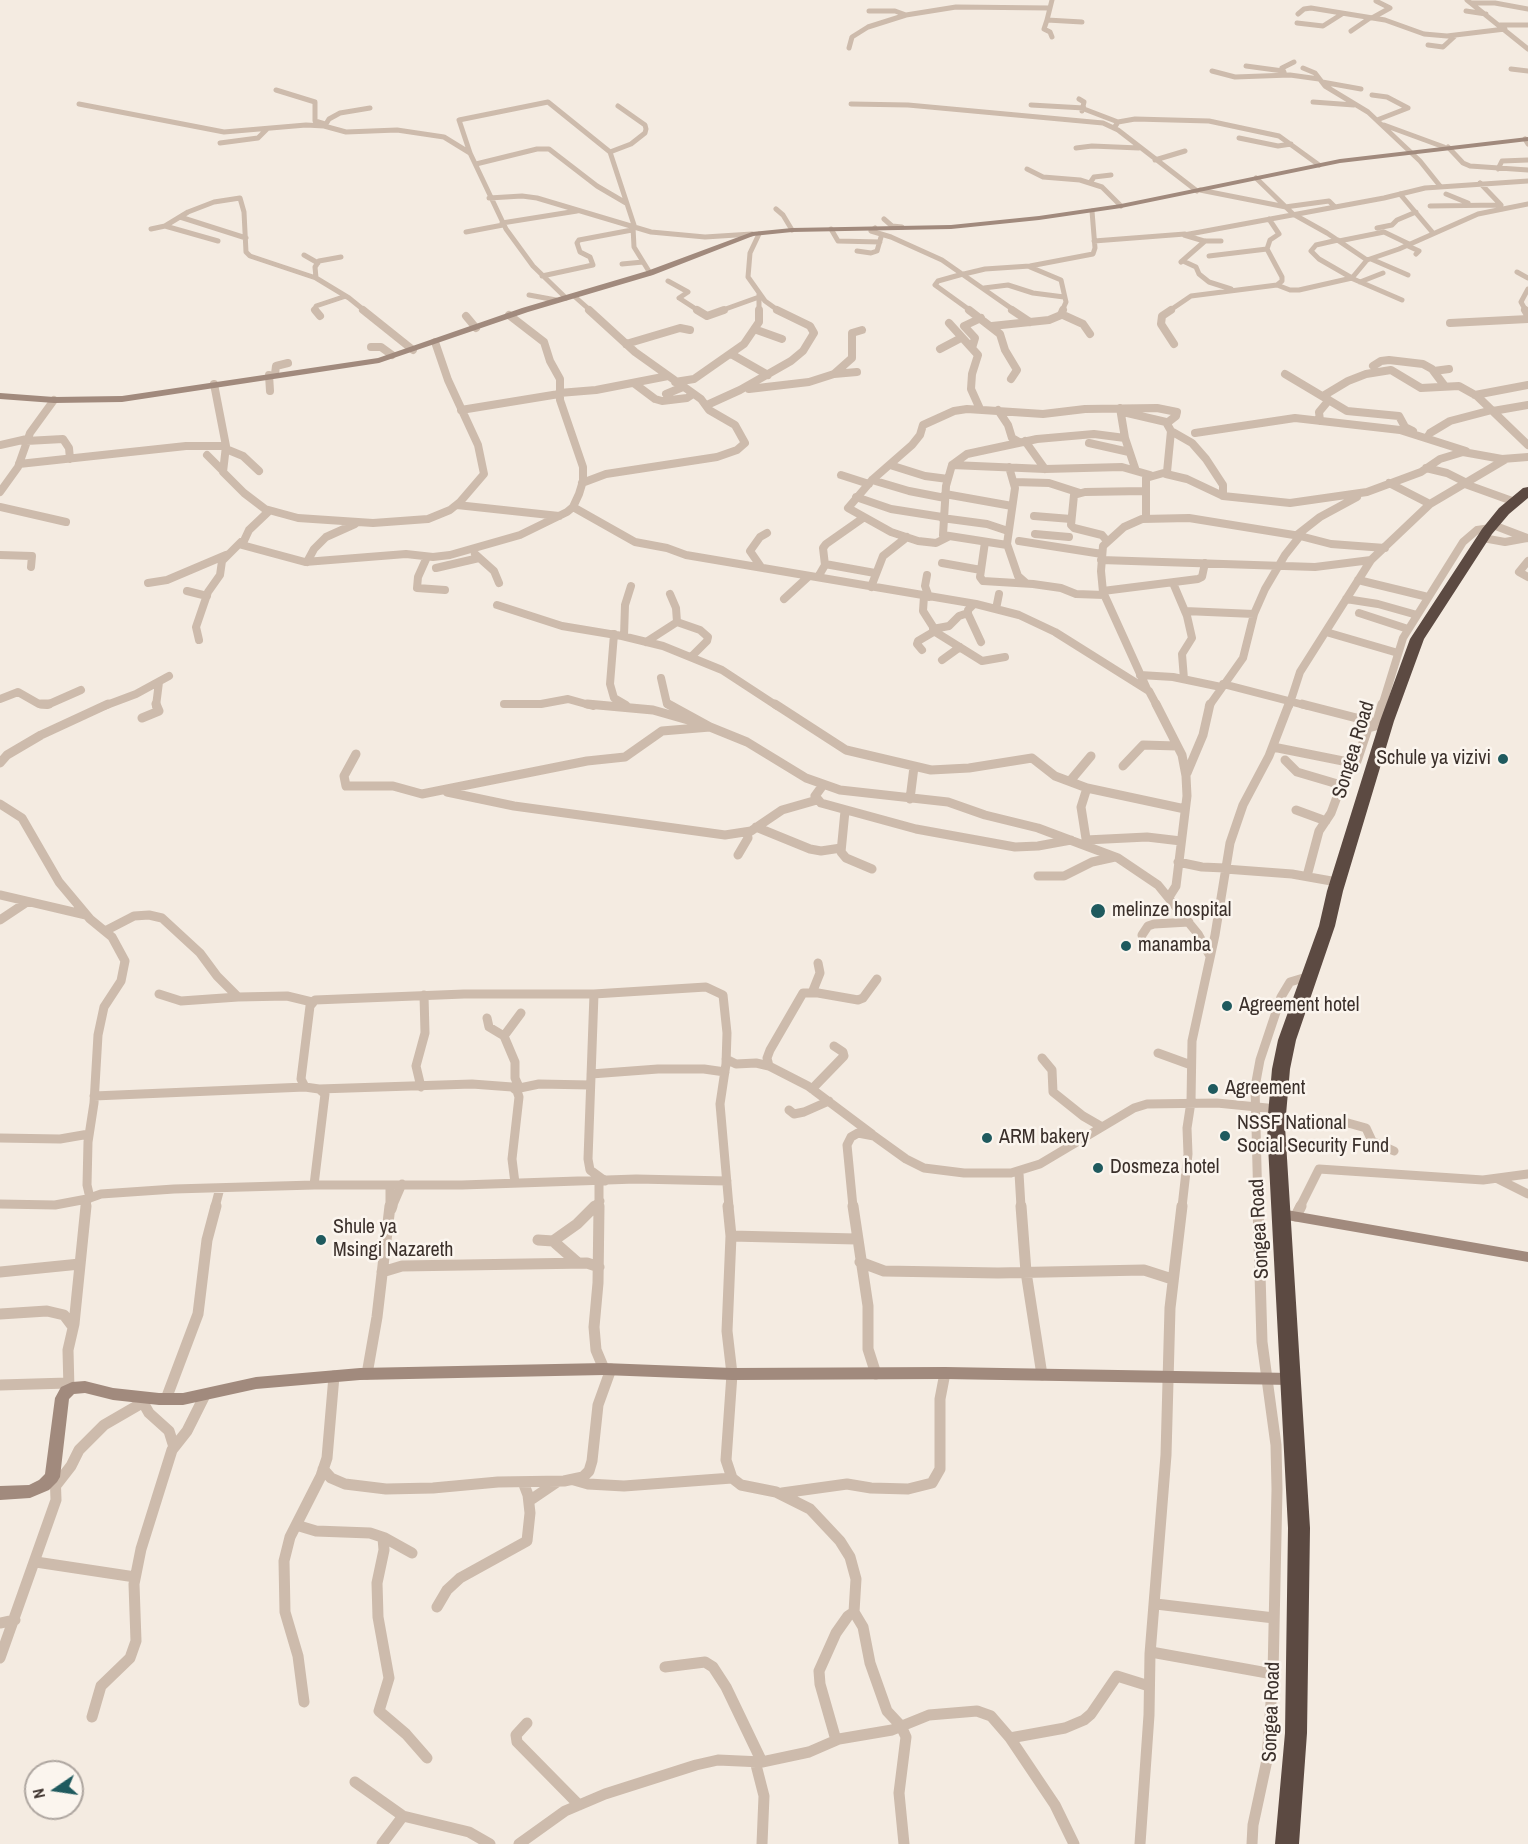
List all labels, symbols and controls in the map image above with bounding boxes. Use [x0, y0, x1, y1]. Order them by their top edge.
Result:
street label: Songea Road [1328, 699, 1380, 801]
place label: Schule ya vizivi [1376, 747, 1491, 771]
marker: Schule ya vizivi [1496, 752, 1510, 766]
place label: melinze hospital [1112, 899, 1231, 923]
marker: melinze hospital [1089, 902, 1107, 920]
place label: manamba [1138, 934, 1211, 958]
marker: manamba [1119, 939, 1133, 953]
place label: Agreement hotel [1239, 994, 1359, 1018]
marker: Agreement hotel [1220, 999, 1234, 1013]
place label: Agreement [1225, 1077, 1305, 1101]
marker: Agreement [1206, 1082, 1220, 1096]
place label: NSSF National Social Security Fund [1237, 1112, 1389, 1159]
place label: ARM bakery [999, 1126, 1089, 1150]
marker: NSSF National Social Security Fund [1218, 1129, 1232, 1143]
marker: ARM bakery [980, 1131, 994, 1145]
place label: Dosmeza hotel [1110, 1156, 1219, 1180]
marker: Dosmeza hotel [1091, 1161, 1105, 1175]
street label: Songea Road [1245, 1178, 1275, 1280]
place label: Shule ya Msingi Nazareth [333, 1216, 453, 1263]
marker: Shule ya Msingi Nazareth [314, 1233, 328, 1247]
street label: Songea Road [1258, 1661, 1286, 1763]
north arrow [24, 1760, 84, 1820]
text: N [27, 1787, 50, 1801]

